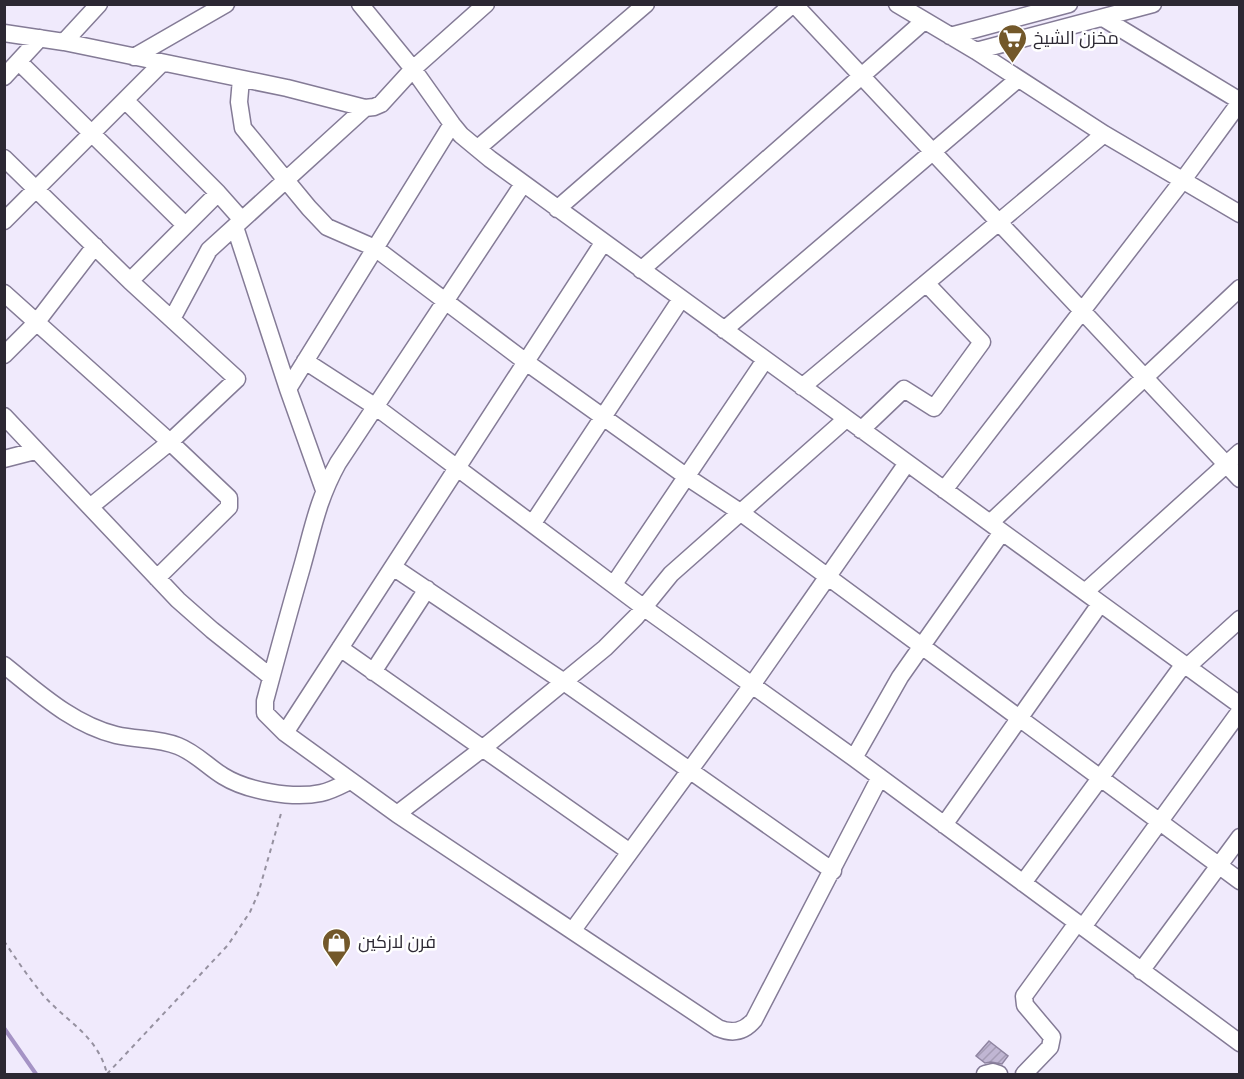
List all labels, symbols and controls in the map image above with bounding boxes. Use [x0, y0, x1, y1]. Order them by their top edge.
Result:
supermarket icon: مخزن الشيخ [996, 22, 1028, 64]
place label: مخزن الشيخ [1033, 27, 1119, 50]
shop icon: فرن لازكين [321, 926, 353, 968]
place label: فرن لازكين [358, 931, 436, 953]

